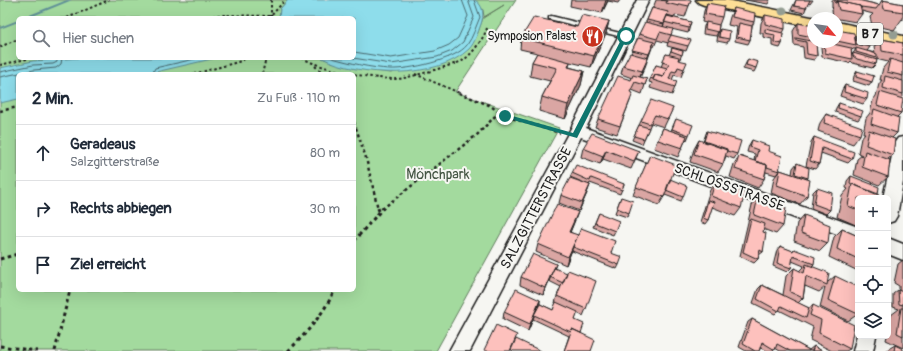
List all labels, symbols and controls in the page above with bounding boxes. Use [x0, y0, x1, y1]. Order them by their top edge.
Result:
north arrow [807, 12, 843, 48]
search box [16, 16, 356, 60]
restaurant icon: Symposion Palast [579, 23, 605, 49]
road number: B 7 [857, 23, 883, 45]
icon: search [30, 27, 52, 49]
route start [617, 27, 635, 45]
text: Hier suchen [62, 29, 134, 48]
place label: Symposion Palast [488, 29, 576, 44]
text: 2 Min. [32, 88, 74, 109]
text: Zu Fuß · 110 m [257, 90, 340, 106]
route end [496, 107, 514, 125]
text: Geradeaus [70, 135, 136, 154]
icon: ahead [32, 142, 54, 164]
street label: SALZGITTERSTRASSE [497, 144, 575, 272]
text: 80 m [310, 145, 340, 161]
text: Salzgitterstraße [70, 154, 159, 170]
street label: SCHLOSSSTRASSE [672, 159, 786, 215]
park label: Mönchpark [406, 166, 470, 183]
map controls [855, 195, 891, 339]
button: + [855, 195, 891, 231]
icon: right [32, 198, 54, 220]
text: Rechts abbiegen [70, 199, 172, 218]
text: 30 m [310, 201, 340, 217]
button: − [855, 231, 891, 267]
icon: arrive [32, 254, 54, 276]
text: Ziel erreicht [70, 255, 146, 274]
button: locate [855, 267, 891, 303]
button: layers [855, 303, 891, 339]

